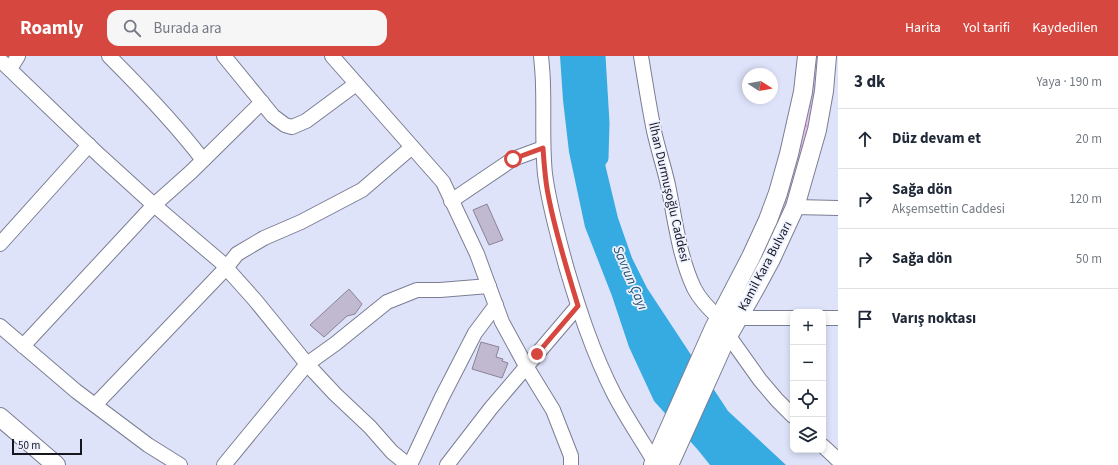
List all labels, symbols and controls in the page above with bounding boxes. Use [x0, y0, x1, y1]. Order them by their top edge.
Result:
search box [107, 10, 387, 46]
text: Roamly [20, 15, 83, 42]
icon: search [121, 17, 143, 39]
text: Burada ara [153, 18, 222, 39]
text: Harita [905, 18, 941, 38]
text: Yol tarifi [963, 18, 1010, 38]
text: Kaydedilen [1032, 18, 1098, 38]
north arrow [742, 68, 778, 104]
text: 3 dk [854, 70, 885, 94]
text: Yaya · 190 m [1037, 73, 1102, 91]
street label: İlhan Durmuşoğlu Caddesi [644, 120, 694, 264]
icon: ahead [854, 128, 876, 150]
text: Düz devam et [892, 128, 981, 149]
text: 20 m [1076, 130, 1102, 148]
route start [504, 150, 522, 168]
text: Sağa dön [892, 179, 952, 200]
icon: right [854, 188, 876, 210]
text: 120 m [1069, 190, 1102, 208]
text: Akşemsettin Caddesi [892, 200, 1005, 218]
street label: Kamil Kara Bulvarı [734, 218, 796, 314]
water label: Savrun Çayı [608, 243, 652, 313]
icon: right [854, 248, 876, 270]
text: Sağa dön [892, 248, 952, 269]
text: 50 m [1076, 250, 1102, 268]
icon: arrive [854, 308, 876, 330]
text: Varış noktası [892, 308, 976, 329]
map controls [790, 309, 826, 453]
button: + [790, 309, 826, 345]
route end [528, 345, 546, 363]
button: − [790, 345, 826, 381]
button: locate [790, 381, 826, 417]
button: layers [790, 417, 826, 453]
scale bar [12, 437, 82, 456]
text: 50 m [18, 438, 40, 453]

